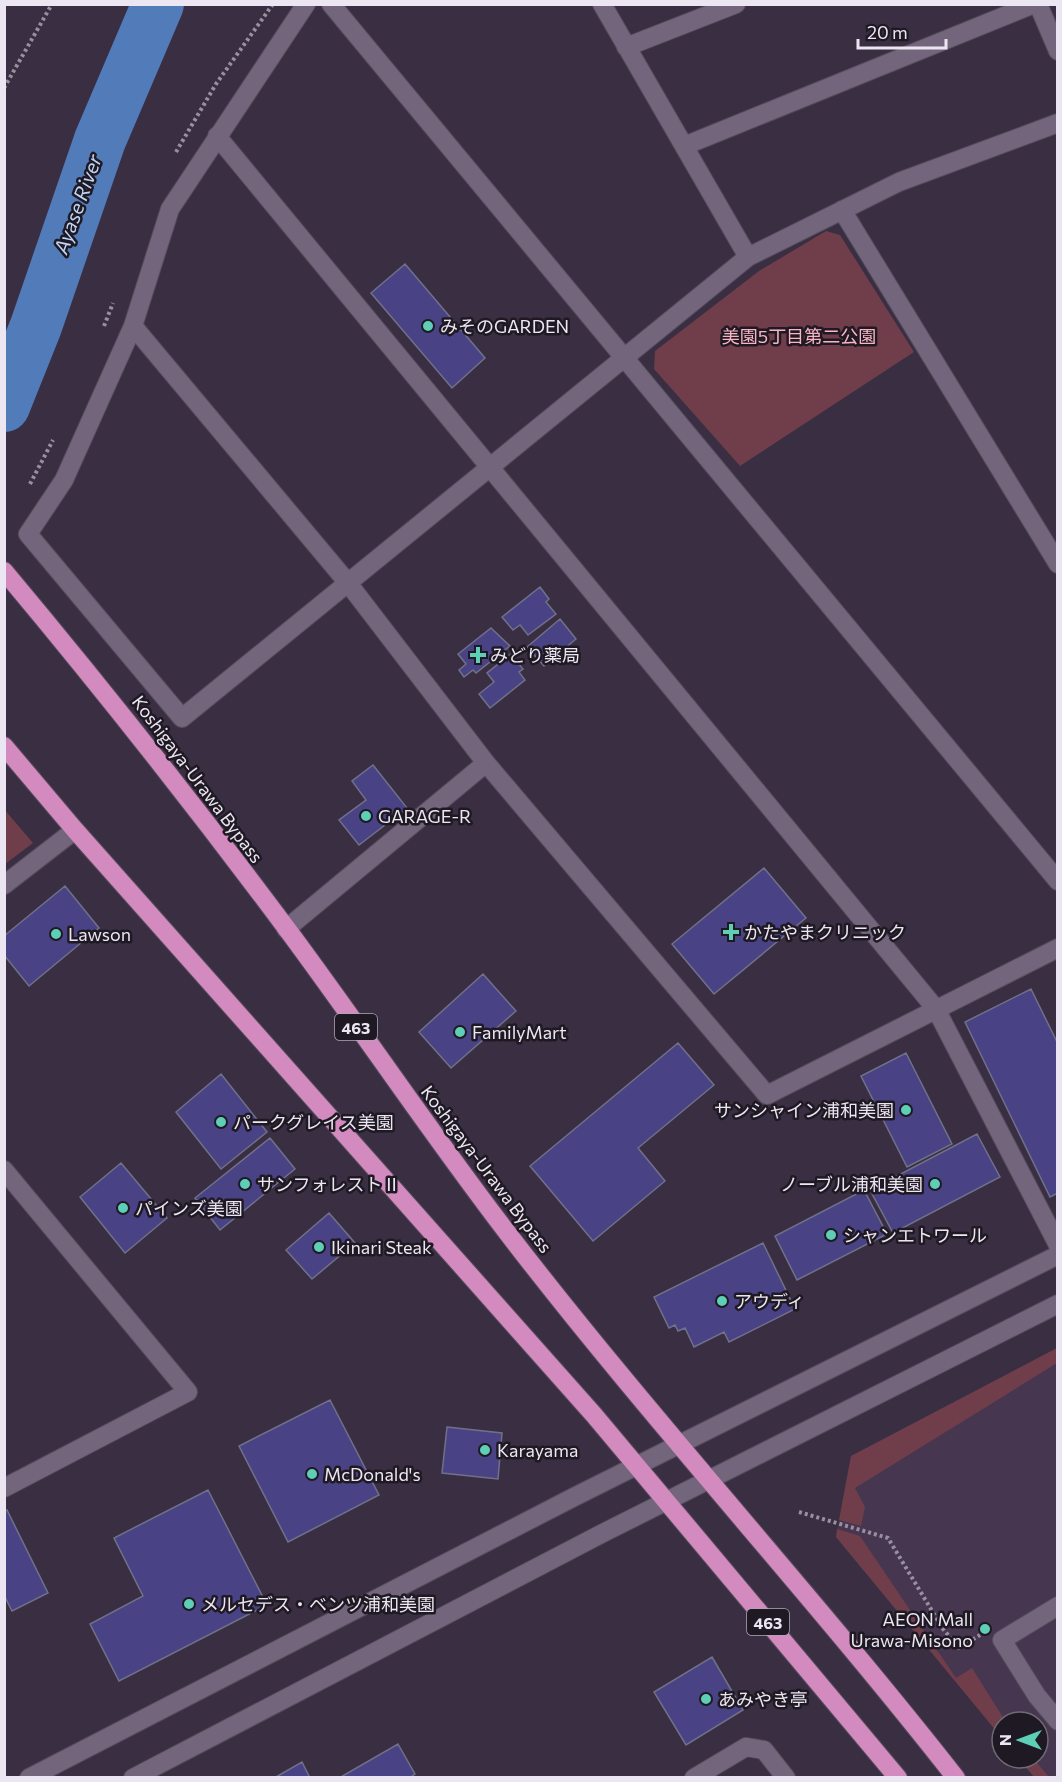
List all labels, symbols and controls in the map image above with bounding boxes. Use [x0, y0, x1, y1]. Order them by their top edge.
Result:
scale bar [858, 12, 946, 50]
text: 20 m [867, 21, 908, 43]
water label: Ayase River [48, 150, 106, 258]
place label: みそのGARDEN [440, 315, 569, 337]
marker: みそのGARDEN [421, 319, 435, 333]
park label: 美園5丁目第二公園 [722, 325, 876, 347]
place label: みどり薬局 [490, 644, 580, 666]
marker: みどり薬局 [471, 648, 485, 662]
street label: Koshigaya-Urawa Bypass [128, 691, 268, 867]
place label: GARAGE-R [378, 805, 471, 827]
marker: GARAGE-R [359, 809, 373, 823]
place label: かたやまクリニック [744, 921, 906, 943]
place label: Lawson [68, 923, 131, 945]
marker: かたやまクリニック [722, 923, 740, 941]
marker: Lawson [49, 927, 63, 941]
road number: 463 [335, 1014, 377, 1040]
place label: FamilyMart [472, 1021, 567, 1043]
marker: FamilyMart [453, 1025, 467, 1039]
street label: Koshigaya-Urawa Bypass [417, 1081, 557, 1257]
place label: サンシャイン浦和美園 [714, 1099, 894, 1121]
marker: サンシャイン浦和美園 [899, 1103, 913, 1117]
place label: パークグレイス美園 [233, 1111, 394, 1133]
marker: パークグレイス美園 [214, 1115, 228, 1129]
place label: サンフォレストⅡ [257, 1173, 400, 1195]
place label: ノーブル浦和美園 [780, 1173, 923, 1195]
marker: サンフォレストⅡ [238, 1177, 252, 1191]
marker: ノーブル浦和美園 [928, 1177, 942, 1191]
place label: パインズ美園 [135, 1197, 243, 1219]
marker: パインズ美園 [116, 1201, 130, 1215]
place label: シャンエトワール [843, 1224, 987, 1246]
marker: シャンエトワール [824, 1228, 838, 1242]
place label: Ikinari Steak [331, 1236, 432, 1258]
marker: Ikinari Steak [312, 1240, 326, 1254]
place label: アウディ [734, 1290, 805, 1312]
marker: アウディ [715, 1294, 729, 1308]
place label: Karayama [497, 1439, 578, 1461]
marker: Karayama [478, 1443, 492, 1457]
place label: McDonald's [324, 1463, 421, 1485]
marker: McDonald's [305, 1467, 319, 1481]
place label: メルセデス・ベンツ浦和美園 [201, 1593, 435, 1615]
marker: メルセデス・ベンツ浦和美園 [182, 1597, 196, 1611]
place label: AEON Mall Urawa-Misono [851, 1608, 973, 1651]
road number: 463 [747, 1609, 789, 1635]
marker: AEON Mall Urawa-Misono [978, 1622, 992, 1636]
place label: あみやき亭 [718, 1688, 808, 1710]
marker: あみやき亭 [699, 1692, 713, 1706]
north arrow [990, 1710, 1050, 1770]
text: N [995, 1734, 1014, 1746]

